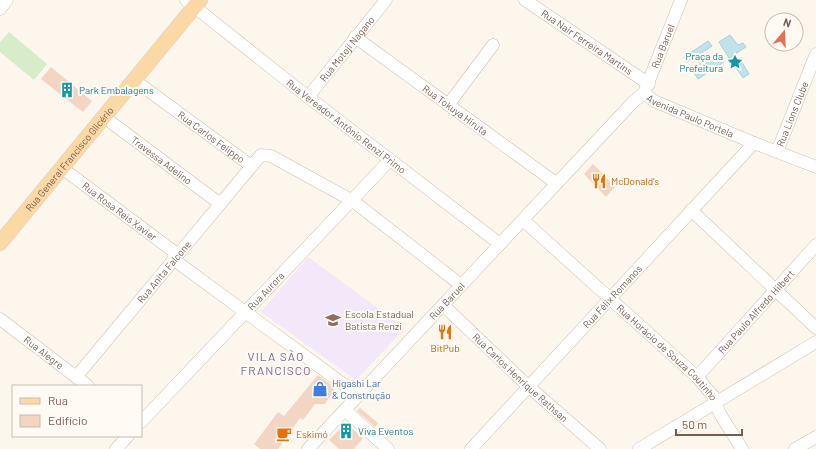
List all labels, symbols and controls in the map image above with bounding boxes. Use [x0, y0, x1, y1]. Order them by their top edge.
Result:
street label: Rua Nair Ferreira Martins [539, 7, 635, 77]
north arrow [764, 12, 804, 52]
street label: Rua Motoji Nagano [317, 14, 377, 84]
text: N [782, 15, 793, 29]
street label: Rua Baruel [648, 22, 677, 70]
place label: Praça da Prefeitura [680, 50, 723, 74]
place icon: Praça da Prefeitura [726, 53, 744, 71]
street label: Rua Vereador Antônio Renzi Primo [284, 76, 408, 176]
street label: Rua Lions Clube [774, 80, 810, 148]
building icon: Park Embalagens [58, 81, 76, 99]
street label: Rua Tokuya Hiruta [420, 82, 490, 138]
place label: Park Embalagens [79, 84, 154, 96]
street label: Avenida Paulo Portela [644, 92, 736, 140]
street label: Rua General Francisco Glicério [23, 104, 116, 214]
street label: Rua Carlos Felippo [176, 108, 247, 165]
street label: Travessa Adelino [129, 134, 194, 187]
restaurant icon: McDonald's [590, 172, 608, 190]
place label: McDonald's [611, 175, 659, 187]
street label: Rua Rosa Reis Xavier [80, 179, 160, 243]
street label: Rua Anita Falcone [134, 238, 193, 305]
street label: Rua Félix Romanos [580, 262, 644, 330]
street label: Rua Paulo Alfredo Hilbert [715, 267, 797, 356]
street label: Rua Aurora [245, 269, 287, 312]
street label: Rua Baruel [426, 280, 467, 322]
street label: Rua Horácio de Souza Coutinho [614, 302, 720, 402]
place label: Escola Estadual Batista Renzi [345, 308, 414, 332]
school or university icon: Escola Estadual Batista Renzi [324, 311, 342, 329]
restaurant icon: BitPub [436, 323, 454, 341]
street label: Rua Carlos Henrique Rathsan [470, 331, 570, 424]
street label: Rua Alegre [22, 333, 66, 371]
place label: BitPub [430, 342, 460, 354]
district label: VILA SÃO FRANCISCO [240, 349, 312, 377]
place label: Higashi Lar & Construção [332, 377, 391, 401]
shop icon: Higashi Lar & Construção [311, 380, 329, 398]
legend [12, 385, 142, 437]
text: Rua [48, 393, 68, 407]
scale bar [676, 411, 742, 437]
text: Edifício [48, 413, 88, 427]
text: 50 m [682, 417, 707, 431]
building icon: Viva Eventos [337, 422, 355, 440]
cafe icon: Eskimó [275, 425, 293, 443]
place label: Viva Eventos [358, 425, 413, 437]
place label: Eskimó [296, 428, 328, 440]

